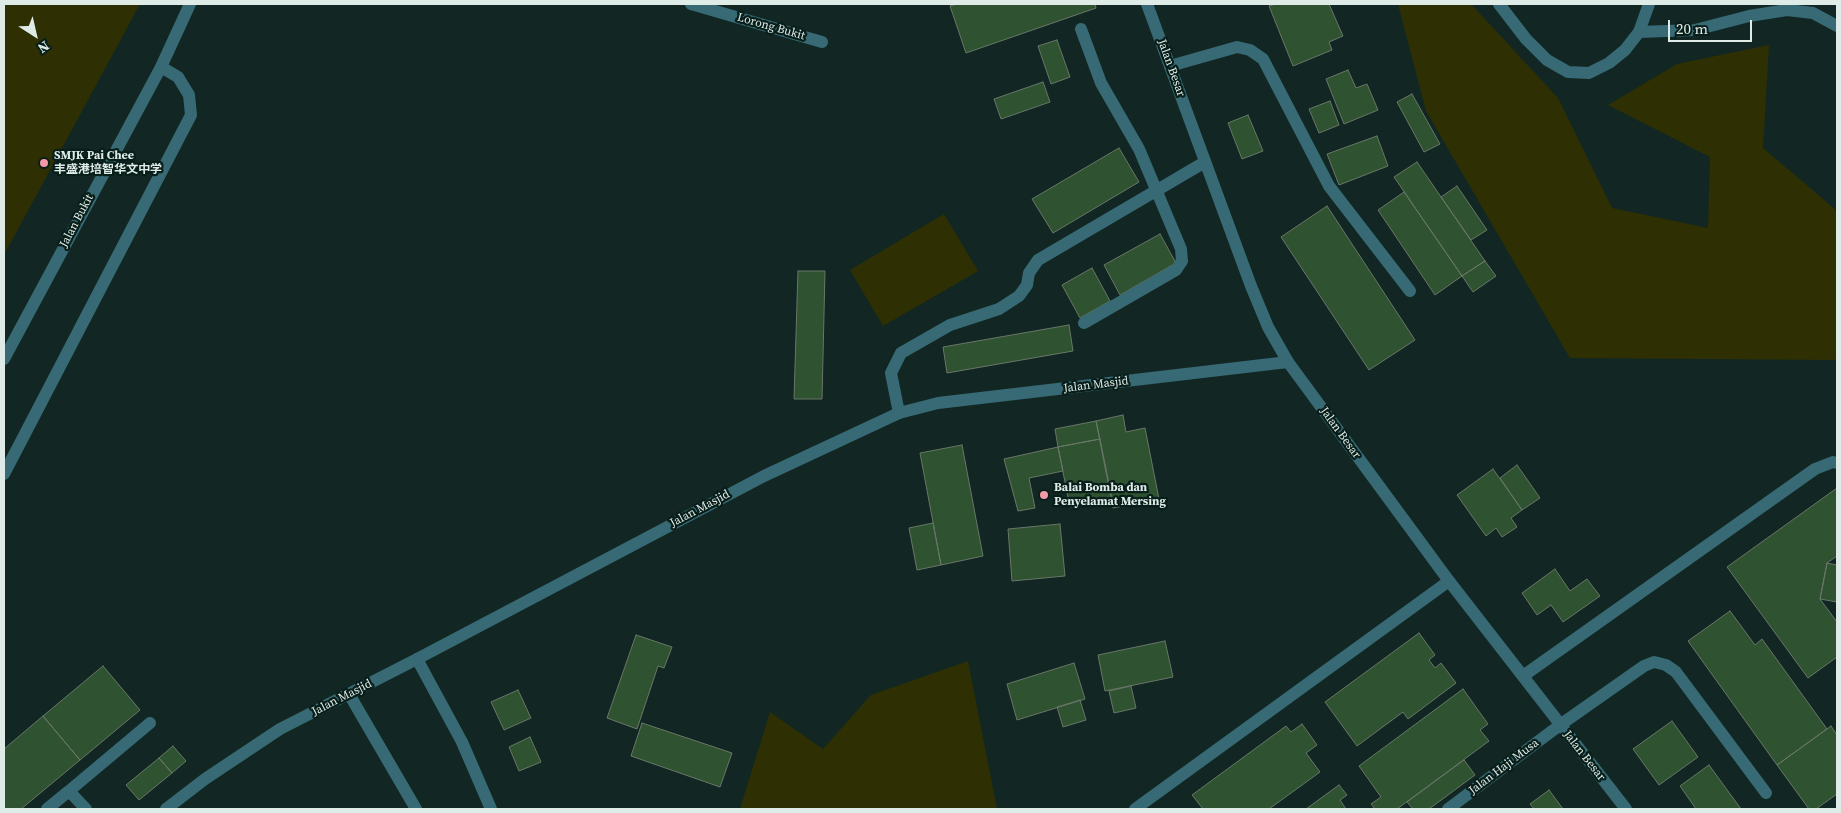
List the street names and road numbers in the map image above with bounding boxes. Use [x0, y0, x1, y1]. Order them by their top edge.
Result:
street label: Lorong Bukit [735, 10, 807, 44]
street label: Jalan Besar [1154, 37, 1188, 99]
street label: Jalan Bukit [57, 192, 97, 250]
street label: Jalan Masjid [1063, 374, 1129, 396]
street label: Jalan Besar [1317, 405, 1363, 461]
street label: Jalan Masjid [668, 487, 732, 531]
street label: Jalan Masjid [310, 677, 374, 719]
street label: Jalan Besar [1560, 728, 1608, 784]
street label: Jalan Haji Musa [1466, 736, 1542, 798]

